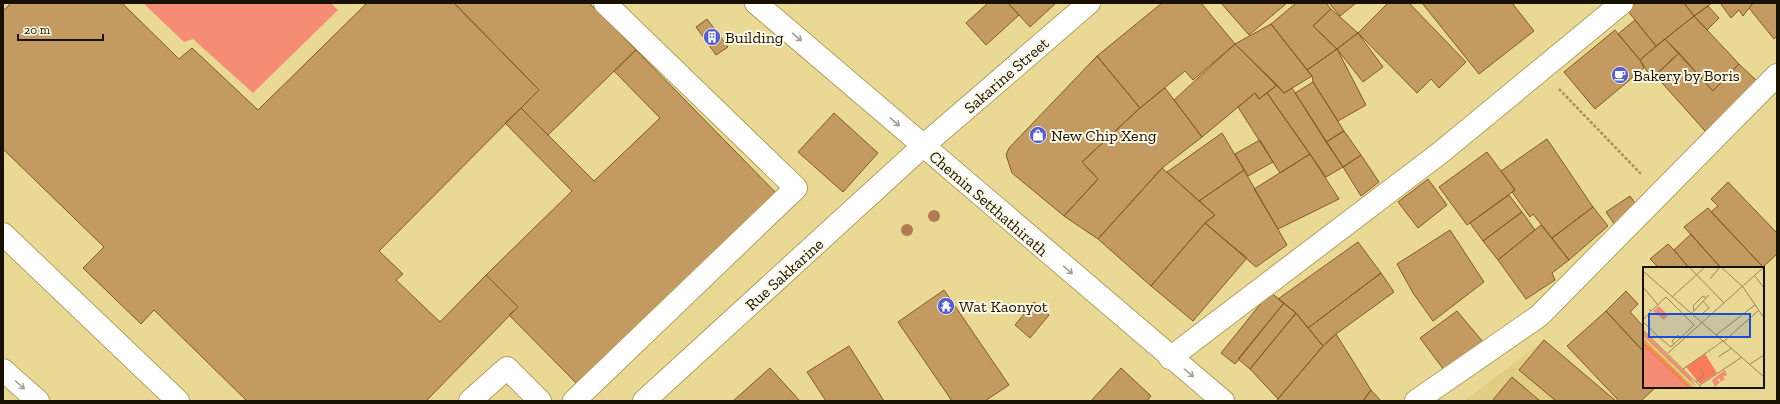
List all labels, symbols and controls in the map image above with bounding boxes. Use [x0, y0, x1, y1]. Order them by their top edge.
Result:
scale bar [18, 16, 103, 42]
text: 20 m [24, 23, 51, 37]
building icon: Building [702, 27, 722, 47]
place label: Building [725, 28, 784, 47]
one-way arrow [791, 33, 802, 42]
street label: Sakarine Street [960, 33, 1053, 117]
cafe icon: Bakery by Boris [1610, 65, 1630, 85]
place label: Bakery by Boris [1633, 66, 1740, 85]
one-way arrow [890, 117, 900, 126]
shop icon: New Chip Xeng [1028, 125, 1048, 145]
place label: New Chip Xeng [1051, 126, 1157, 145]
street label: Chemin Setthathirath [925, 147, 1052, 260]
street label: Rue Sakkarine [741, 234, 827, 314]
one-way arrow [1063, 266, 1074, 275]
inset map [1643, 267, 1764, 388]
temple icon: Wat Kaonyot [936, 296, 956, 316]
place label: Wat Kaonyot [959, 297, 1048, 316]
one-way arrow [1183, 368, 1194, 377]
one-way arrow [15, 381, 26, 390]

